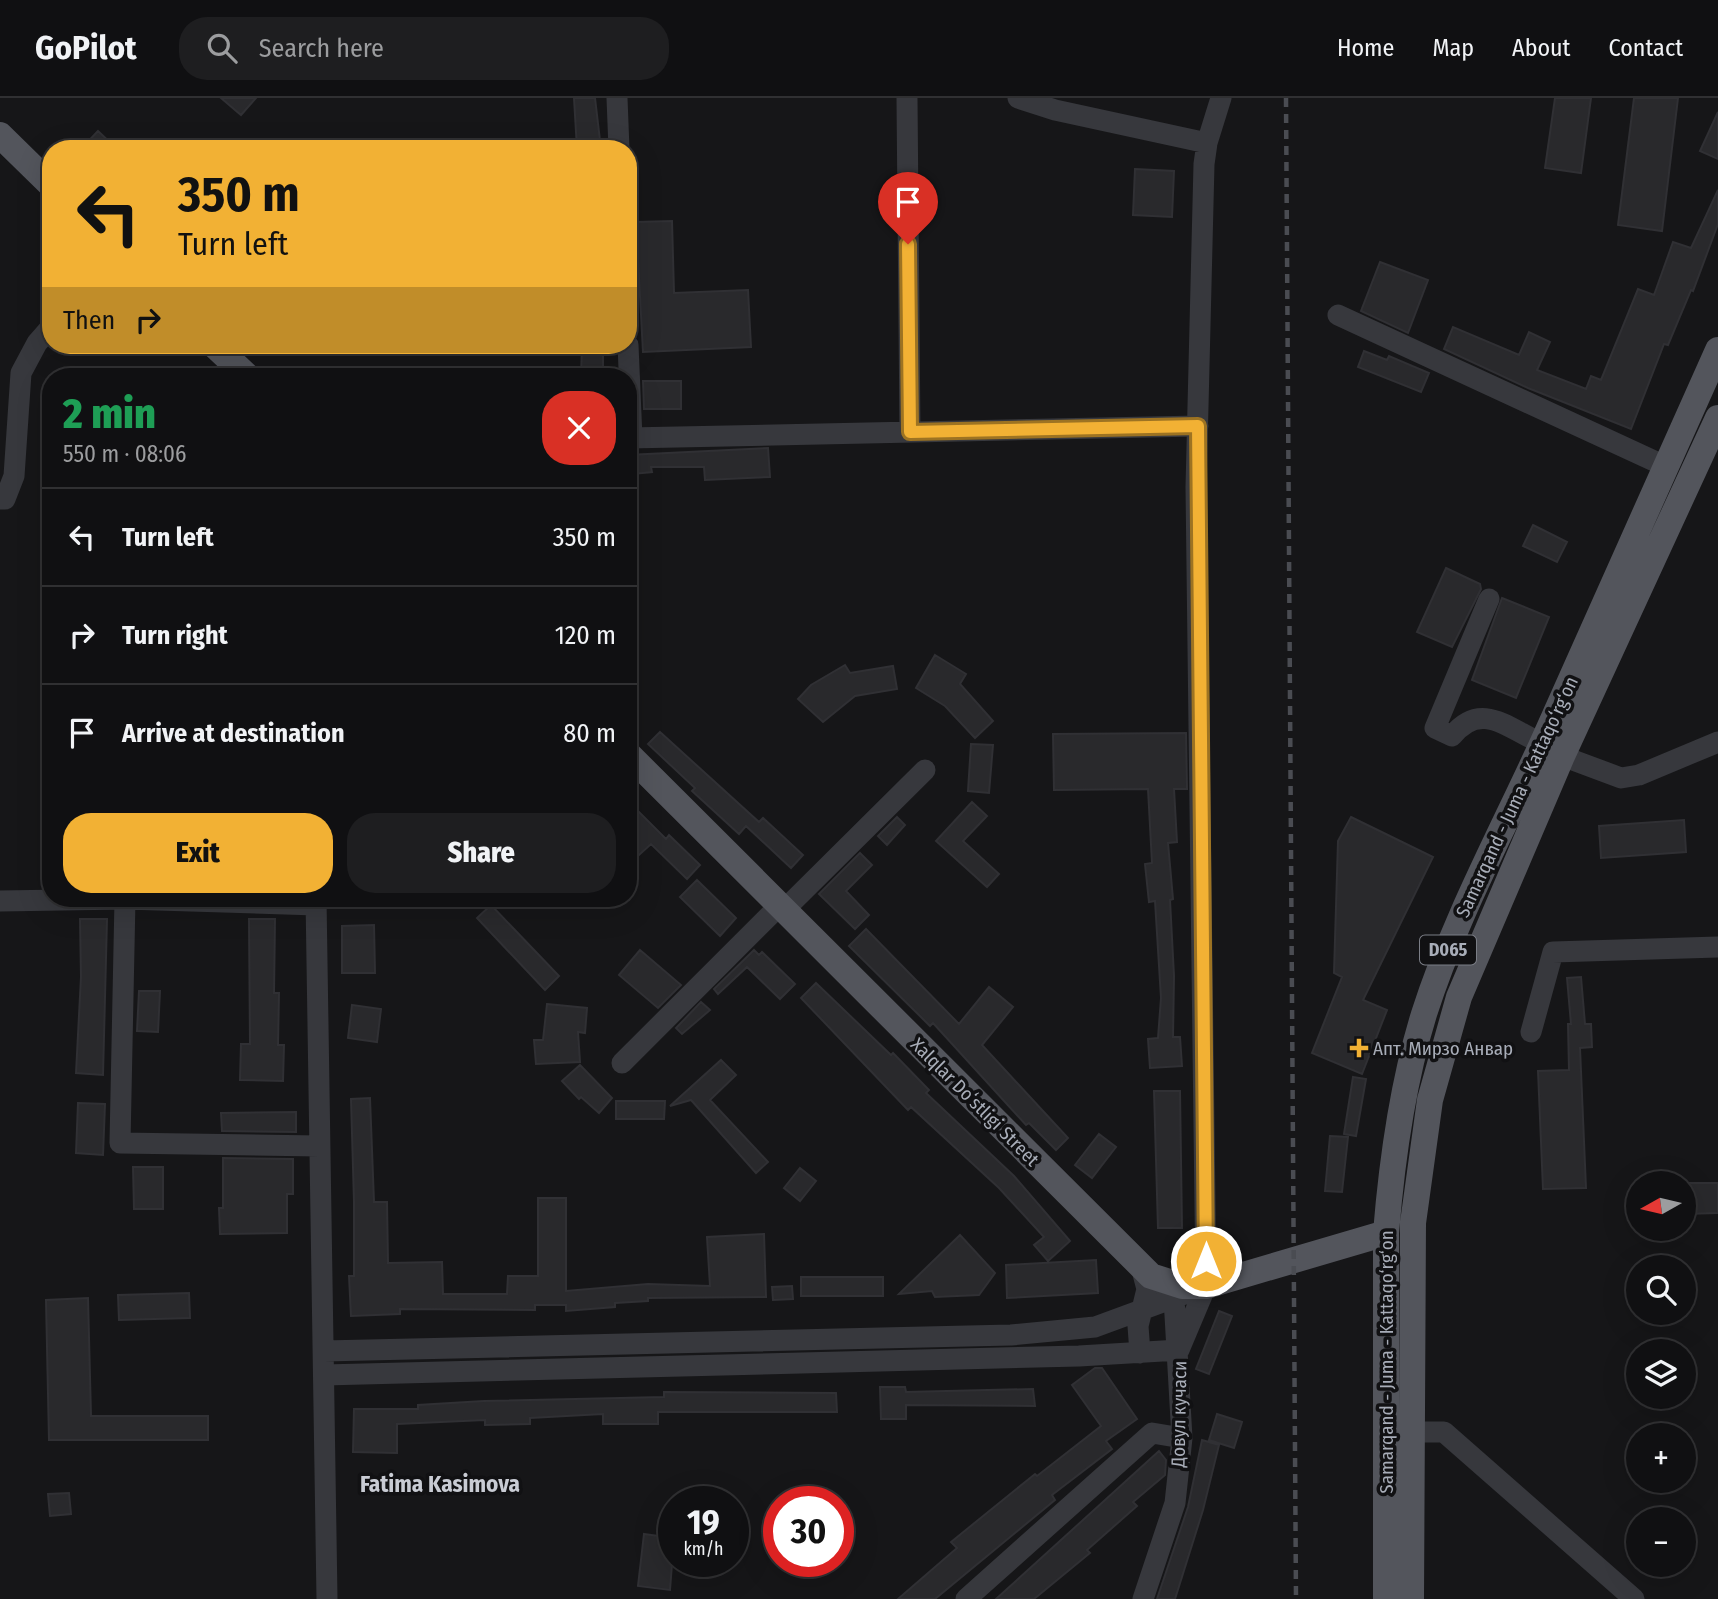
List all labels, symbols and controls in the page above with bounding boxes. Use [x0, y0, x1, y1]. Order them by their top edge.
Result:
search box [179, 17, 669, 80]
text: GoPilot [35, 28, 137, 68]
icon: search [203, 29, 241, 67]
text: Search here [259, 33, 384, 64]
text: Home [1337, 34, 1394, 62]
text: Map [1432, 34, 1474, 62]
text: About [1512, 34, 1570, 62]
text: Contact [1608, 34, 1683, 62]
text: 350 m [178, 165, 300, 224]
icon: left [63, 168, 154, 259]
pin [878, 172, 938, 244]
icon: arrive [889, 183, 927, 221]
text: Turn left [178, 225, 288, 263]
icon: right [129, 301, 167, 339]
text: Then [63, 305, 115, 336]
text: 2 min [63, 389, 156, 439]
button: close [542, 391, 616, 465]
text: 550 m · 08:06 [63, 440, 187, 468]
icon: left [63, 518, 101, 556]
text: Turn left [122, 522, 214, 553]
text: 350 m [553, 522, 616, 553]
icon: right [63, 616, 101, 654]
text: Turn right [122, 620, 228, 651]
text: 120 m [555, 620, 616, 651]
street label: Samarqand - Juma - Kattaqo‘rg‘on [1451, 673, 1583, 921]
icon: arrive [63, 714, 101, 752]
text: Arrive at destination [122, 718, 345, 749]
text: 80 m [563, 718, 616, 749]
button: Exit [63, 813, 333, 893]
button: Share [347, 813, 616, 893]
road number: D065 [1420, 936, 1476, 964]
street label: Xalqlar Doʻstligi Street [906, 1033, 1045, 1172]
place label: Апт. Мирзо Анвар [1373, 1037, 1513, 1060]
marker: Апт. Мирзо Анвар [1351, 1040, 1367, 1056]
north arrow [1626, 1171, 1696, 1241]
map controls [1626, 1171, 1696, 1577]
position arrow [1169, 1224, 1243, 1298]
street label: Samarqand - Juma - Kattaqo‘rg‘on [1375, 1230, 1398, 1494]
button: search [1626, 1255, 1696, 1325]
button: layers [1626, 1339, 1696, 1409]
street label: Довул кучаси [1167, 1360, 1191, 1469]
button: + [1626, 1423, 1696, 1493]
district label: Fatima Kasimova [360, 1470, 520, 1498]
speed limit sign: 30 [763, 1486, 854, 1577]
text: 19 [687, 1501, 720, 1543]
button: − [1626, 1507, 1696, 1577]
text: km/h [683, 1538, 724, 1560]

